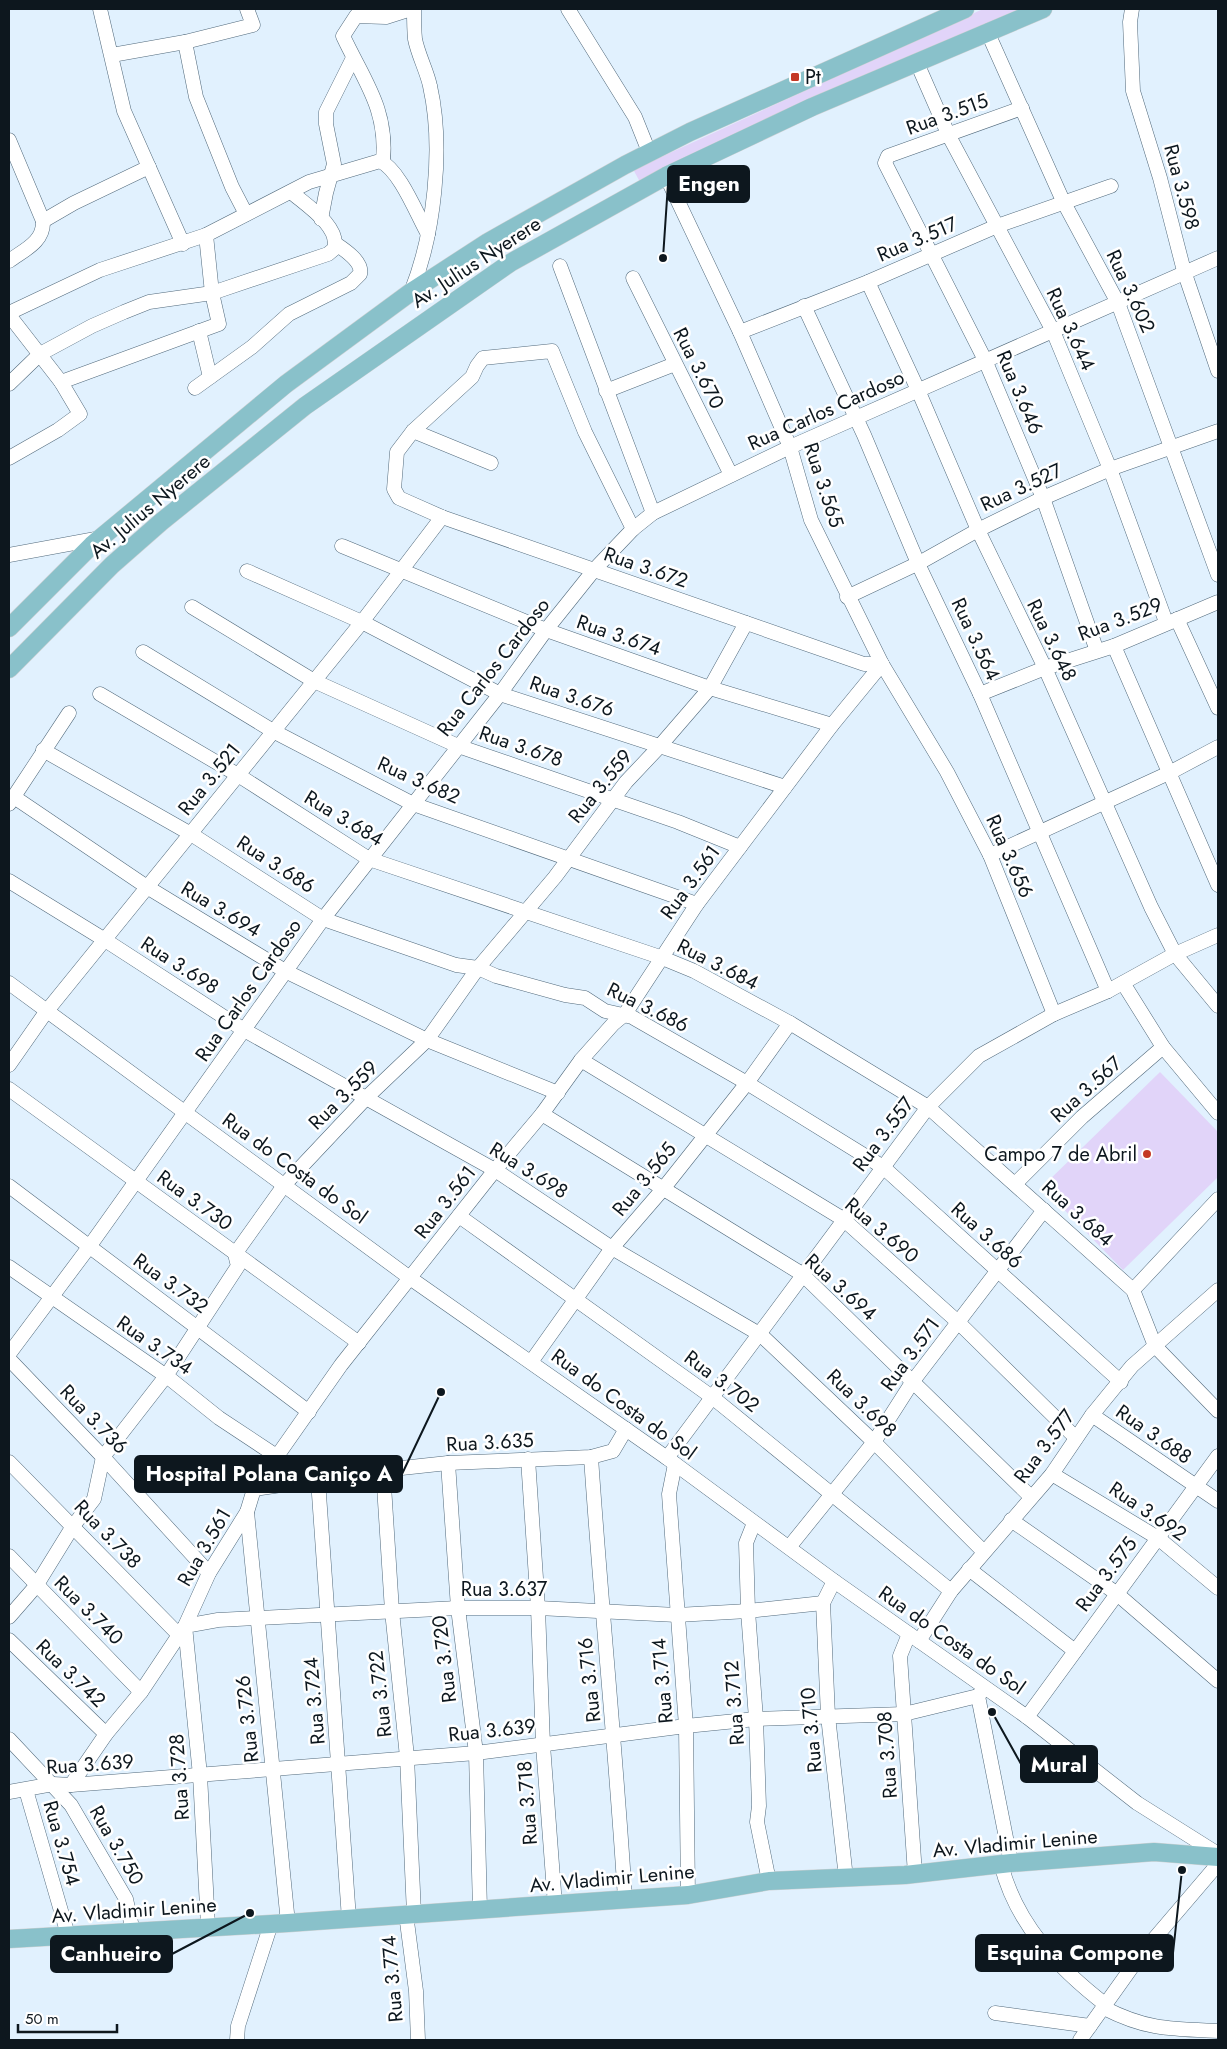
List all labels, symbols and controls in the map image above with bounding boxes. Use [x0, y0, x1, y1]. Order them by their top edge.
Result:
place label: Pt [805, 63, 821, 92]
marker: Pt [789, 71, 801, 83]
street label: Rua 3.515 [902, 86, 992, 143]
street label: Rua 3.598 [1156, 141, 1207, 233]
callout: Engen [668, 166, 749, 202]
text: Engen [678, 169, 740, 199]
street label: Rua 3.517 [873, 209, 962, 269]
street label: Av. Julius Nyerere [406, 210, 547, 315]
street label: Rua 3.602 [1099, 245, 1162, 338]
street label: Rua 3.644 [1039, 283, 1103, 376]
street label: Rua 3.670 [666, 322, 731, 414]
street label: Rua 3.646 [989, 346, 1050, 439]
street label: Rua Carlos Cardoso [743, 363, 909, 458]
street label: Rua 3.565 [796, 439, 851, 531]
street label: Av. Julius Nyerere [84, 447, 217, 566]
street label: Rua 3.527 [976, 456, 1067, 519]
street label: Rua 3.672 [600, 540, 692, 595]
street label: Rua 3.529 [1074, 590, 1167, 649]
street label: Rua Carlos Cardoso [430, 592, 557, 743]
street label: Rua 3.564 [944, 593, 1008, 686]
street label: Rua 3.648 [1019, 594, 1084, 686]
street label: Rua 3.674 [573, 607, 665, 664]
street label: Rua 3.676 [526, 669, 618, 724]
street label: Rua 3.678 [475, 719, 567, 774]
street label: Rua 3.521 [171, 737, 248, 822]
street label: Rua 3.559 [561, 743, 639, 830]
street label: Rua 3.682 [373, 749, 465, 812]
street label: Rua 3.684 [299, 783, 389, 854]
street label: Rua 3.656 [978, 810, 1041, 902]
street label: Rua 3.686 [231, 828, 320, 901]
street label: Rua 3.561 [653, 839, 727, 926]
street label: Rua 3.694 [175, 874, 266, 945]
street label: Rua Carlos Cardoso [188, 913, 309, 1068]
street label: Rua 3.698 [135, 929, 224, 1002]
street label: Rua 3.684 [672, 932, 764, 998]
street label: Rua 3.686 [602, 975, 694, 1040]
street label: Rua 3.567 [1044, 1049, 1129, 1129]
street label: Rua 3.559 [302, 1054, 385, 1137]
street label: Rua 3.557 [846, 1090, 921, 1178]
street label: Rua do Costa do Sol [216, 1106, 373, 1231]
street label: Rua 3.698 [484, 1135, 574, 1206]
street label: Rua 3.565 [605, 1136, 683, 1223]
place label: Campo 7 de Abril [984, 1140, 1137, 1169]
marker: Campo 7 de Abril [1141, 1148, 1153, 1160]
street label: Rua 3.561 [408, 1160, 483, 1245]
street label: Rua 3.730 [151, 1163, 239, 1238]
street label: Rua 3.684 [1035, 1173, 1120, 1254]
street label: Rua 3.690 [838, 1191, 925, 1270]
street label: Rua 3.686 [944, 1195, 1029, 1276]
street label: Rua 3.732 [127, 1246, 214, 1321]
street label: Rua 3.694 [798, 1247, 884, 1328]
street label: Rua 3.734 [111, 1309, 199, 1382]
street label: Rua 3.571 [874, 1311, 947, 1397]
street label: Rua do Costa do Sol [545, 1342, 702, 1467]
street label: Rua 3.702 [678, 1343, 765, 1419]
street label: Rua 3.698 [820, 1362, 903, 1444]
street label: Rua 3.736 [53, 1378, 134, 1461]
street label: Rua 3.688 [1110, 1397, 1198, 1471]
street label: Rua 3.577 [1007, 1403, 1082, 1489]
street label: Rua 3.635 [445, 1426, 535, 1459]
callout: Hospital Polana Caniço A [135, 1456, 402, 1492]
text: Hospital Polana Caniço A [145, 1459, 393, 1489]
street label: Rua 3.692 [1103, 1475, 1192, 1548]
street label: Rua 3.738 [67, 1493, 148, 1575]
street label: Rua 3.561 [170, 1503, 238, 1592]
street label: Rua 3.575 [1069, 1531, 1144, 1618]
street label: Rua 3.740 [47, 1569, 130, 1652]
street label: Rua 3.637 [461, 1575, 548, 1604]
street label: Rua do Costa do Sol [872, 1579, 1031, 1702]
street label: Rua 3.720 [425, 1614, 464, 1704]
street label: Rua 3.742 [29, 1633, 112, 1714]
street label: Rua 3.716 [571, 1636, 608, 1724]
street label: Rua 3.714 [644, 1637, 681, 1725]
street label: Rua 3.722 [362, 1649, 399, 1739]
street label: Rua 3.724 [296, 1656, 333, 1746]
street label: Rua 3.712 [717, 1660, 752, 1746]
street label: Rua 3.726 [229, 1674, 266, 1764]
street label: Rua 3.710 [793, 1686, 830, 1774]
street label: Rua 3.708 [870, 1710, 905, 1800]
street label: Rua 3.639 [447, 1711, 537, 1750]
street label: Rua 3.728 [162, 1733, 197, 1821]
callout: Mural [1021, 1746, 1097, 1782]
street label: Rua 3.639 [45, 1747, 135, 1782]
text: Mural [1031, 1750, 1087, 1780]
street label: Rua 3.718 [510, 1760, 545, 1846]
street label: Rua 3.754 [36, 1797, 88, 1889]
street label: Rua 3.750 [82, 1800, 151, 1890]
street label: Av. Vladimir Lenine [931, 1822, 1099, 1865]
street label: Av. Vladimir Lenine [528, 1857, 696, 1900]
street label: Av. Vladimir Lenine [51, 1890, 217, 1931]
street label: Rua 3.774 [374, 1934, 411, 2023]
callout: Esquina Compone [976, 1935, 1173, 1971]
callout: Canhueiro [51, 1936, 172, 1972]
text: Esquina Compone [987, 1938, 1163, 1968]
text: Canhueiro [61, 1939, 161, 1969]
scale bar [18, 2002, 116, 2034]
text: 50 m [25, 2008, 59, 2030]

